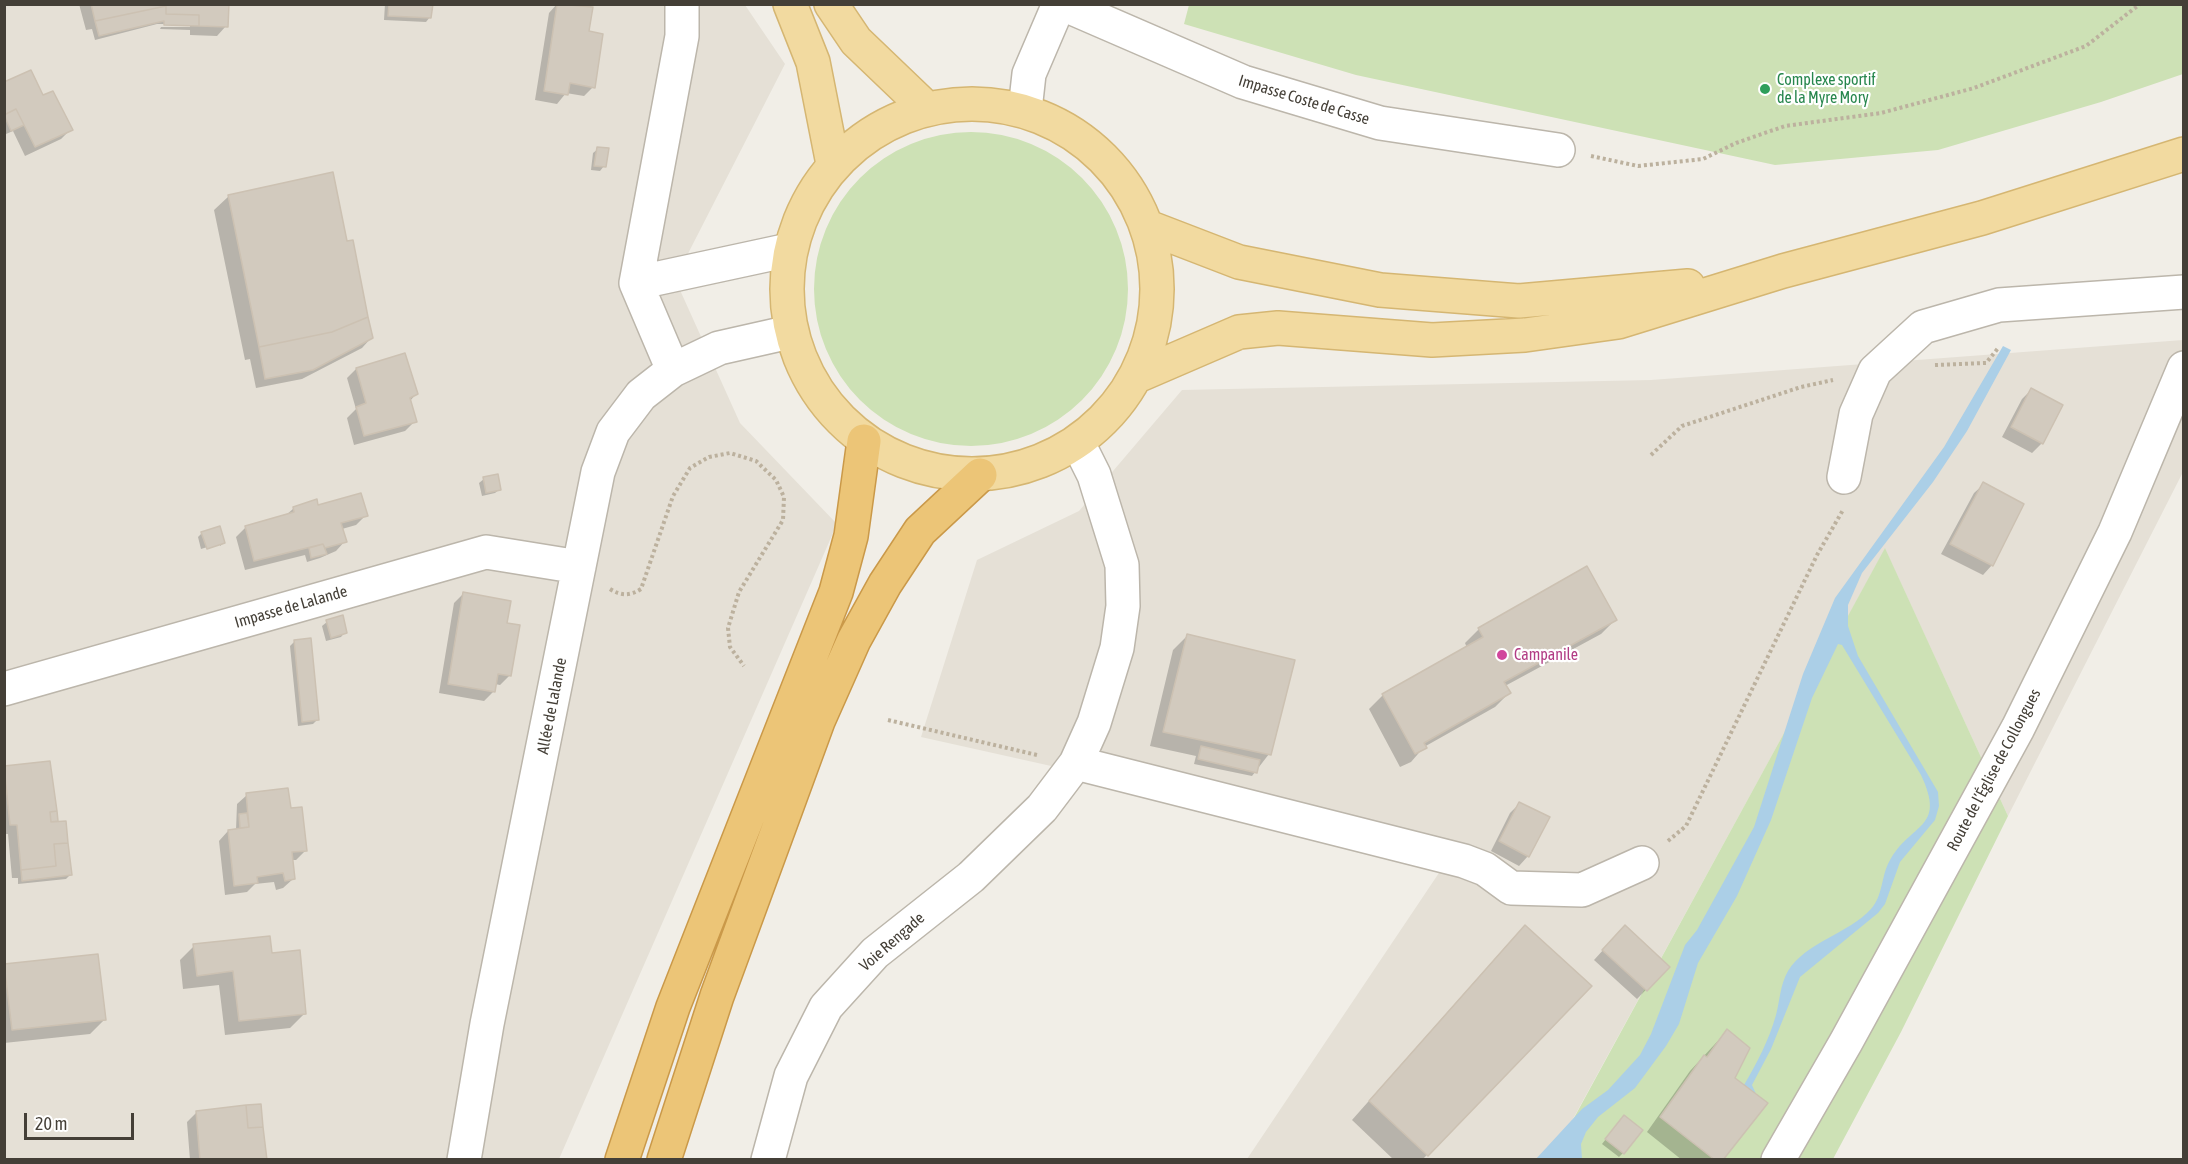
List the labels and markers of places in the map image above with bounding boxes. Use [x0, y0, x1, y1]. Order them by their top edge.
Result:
place label: Complexe sportif de la Myre Mory [1777, 70, 1876, 108]
marker: Complexe sportif de la Myre Mory [1758, 82, 1772, 96]
place label: Campanile [1514, 645, 1578, 665]
marker: Campanile [1495, 648, 1509, 662]

